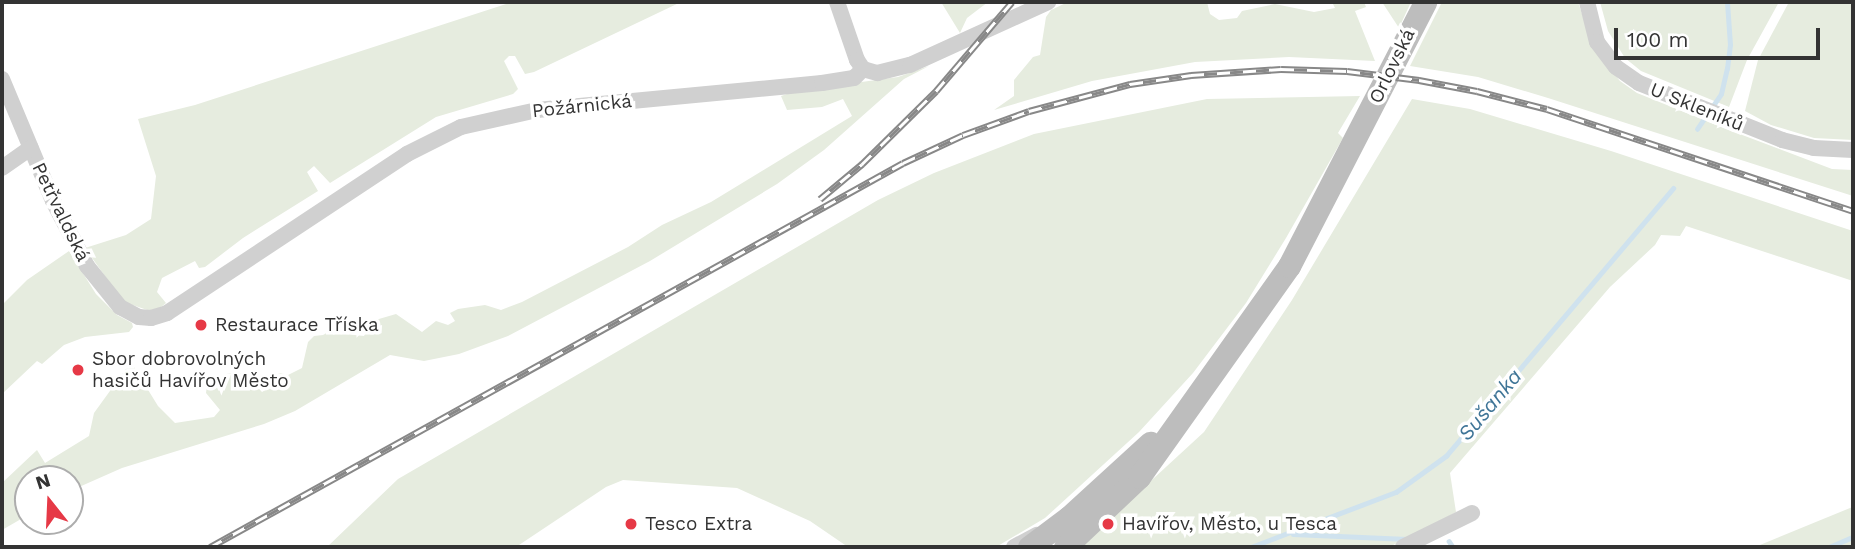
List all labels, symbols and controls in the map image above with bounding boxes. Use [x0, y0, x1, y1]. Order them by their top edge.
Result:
scale bar [1617, 14, 1824, 58]
street label: Orlovská [1364, 25, 1420, 107]
text: 100 m [1627, 27, 1689, 52]
street label: U Skleníků [1647, 78, 1747, 136]
street label: Požárnická [531, 89, 633, 123]
street label: Petřvaldská [27, 159, 95, 265]
place label: Restaurace Tříska [215, 314, 379, 336]
marker: Restaurace Tříska [193, 317, 209, 333]
place label: Sbor dobrovolných hasičů Havířov Město [92, 348, 289, 392]
marker: Sbor dobrovolných hasičů Havířov Město [70, 362, 86, 378]
water label: Sušanka [1453, 364, 1527, 446]
north arrow [14, 465, 84, 535]
text: N [33, 468, 53, 495]
place label: Tesco Extra [645, 513, 752, 535]
place label: Havířov, Město, u Tesca [1122, 513, 1338, 535]
marker: Tesco Extra [623, 516, 639, 532]
marker: Havířov, Město, u Tesca [1100, 516, 1116, 532]

